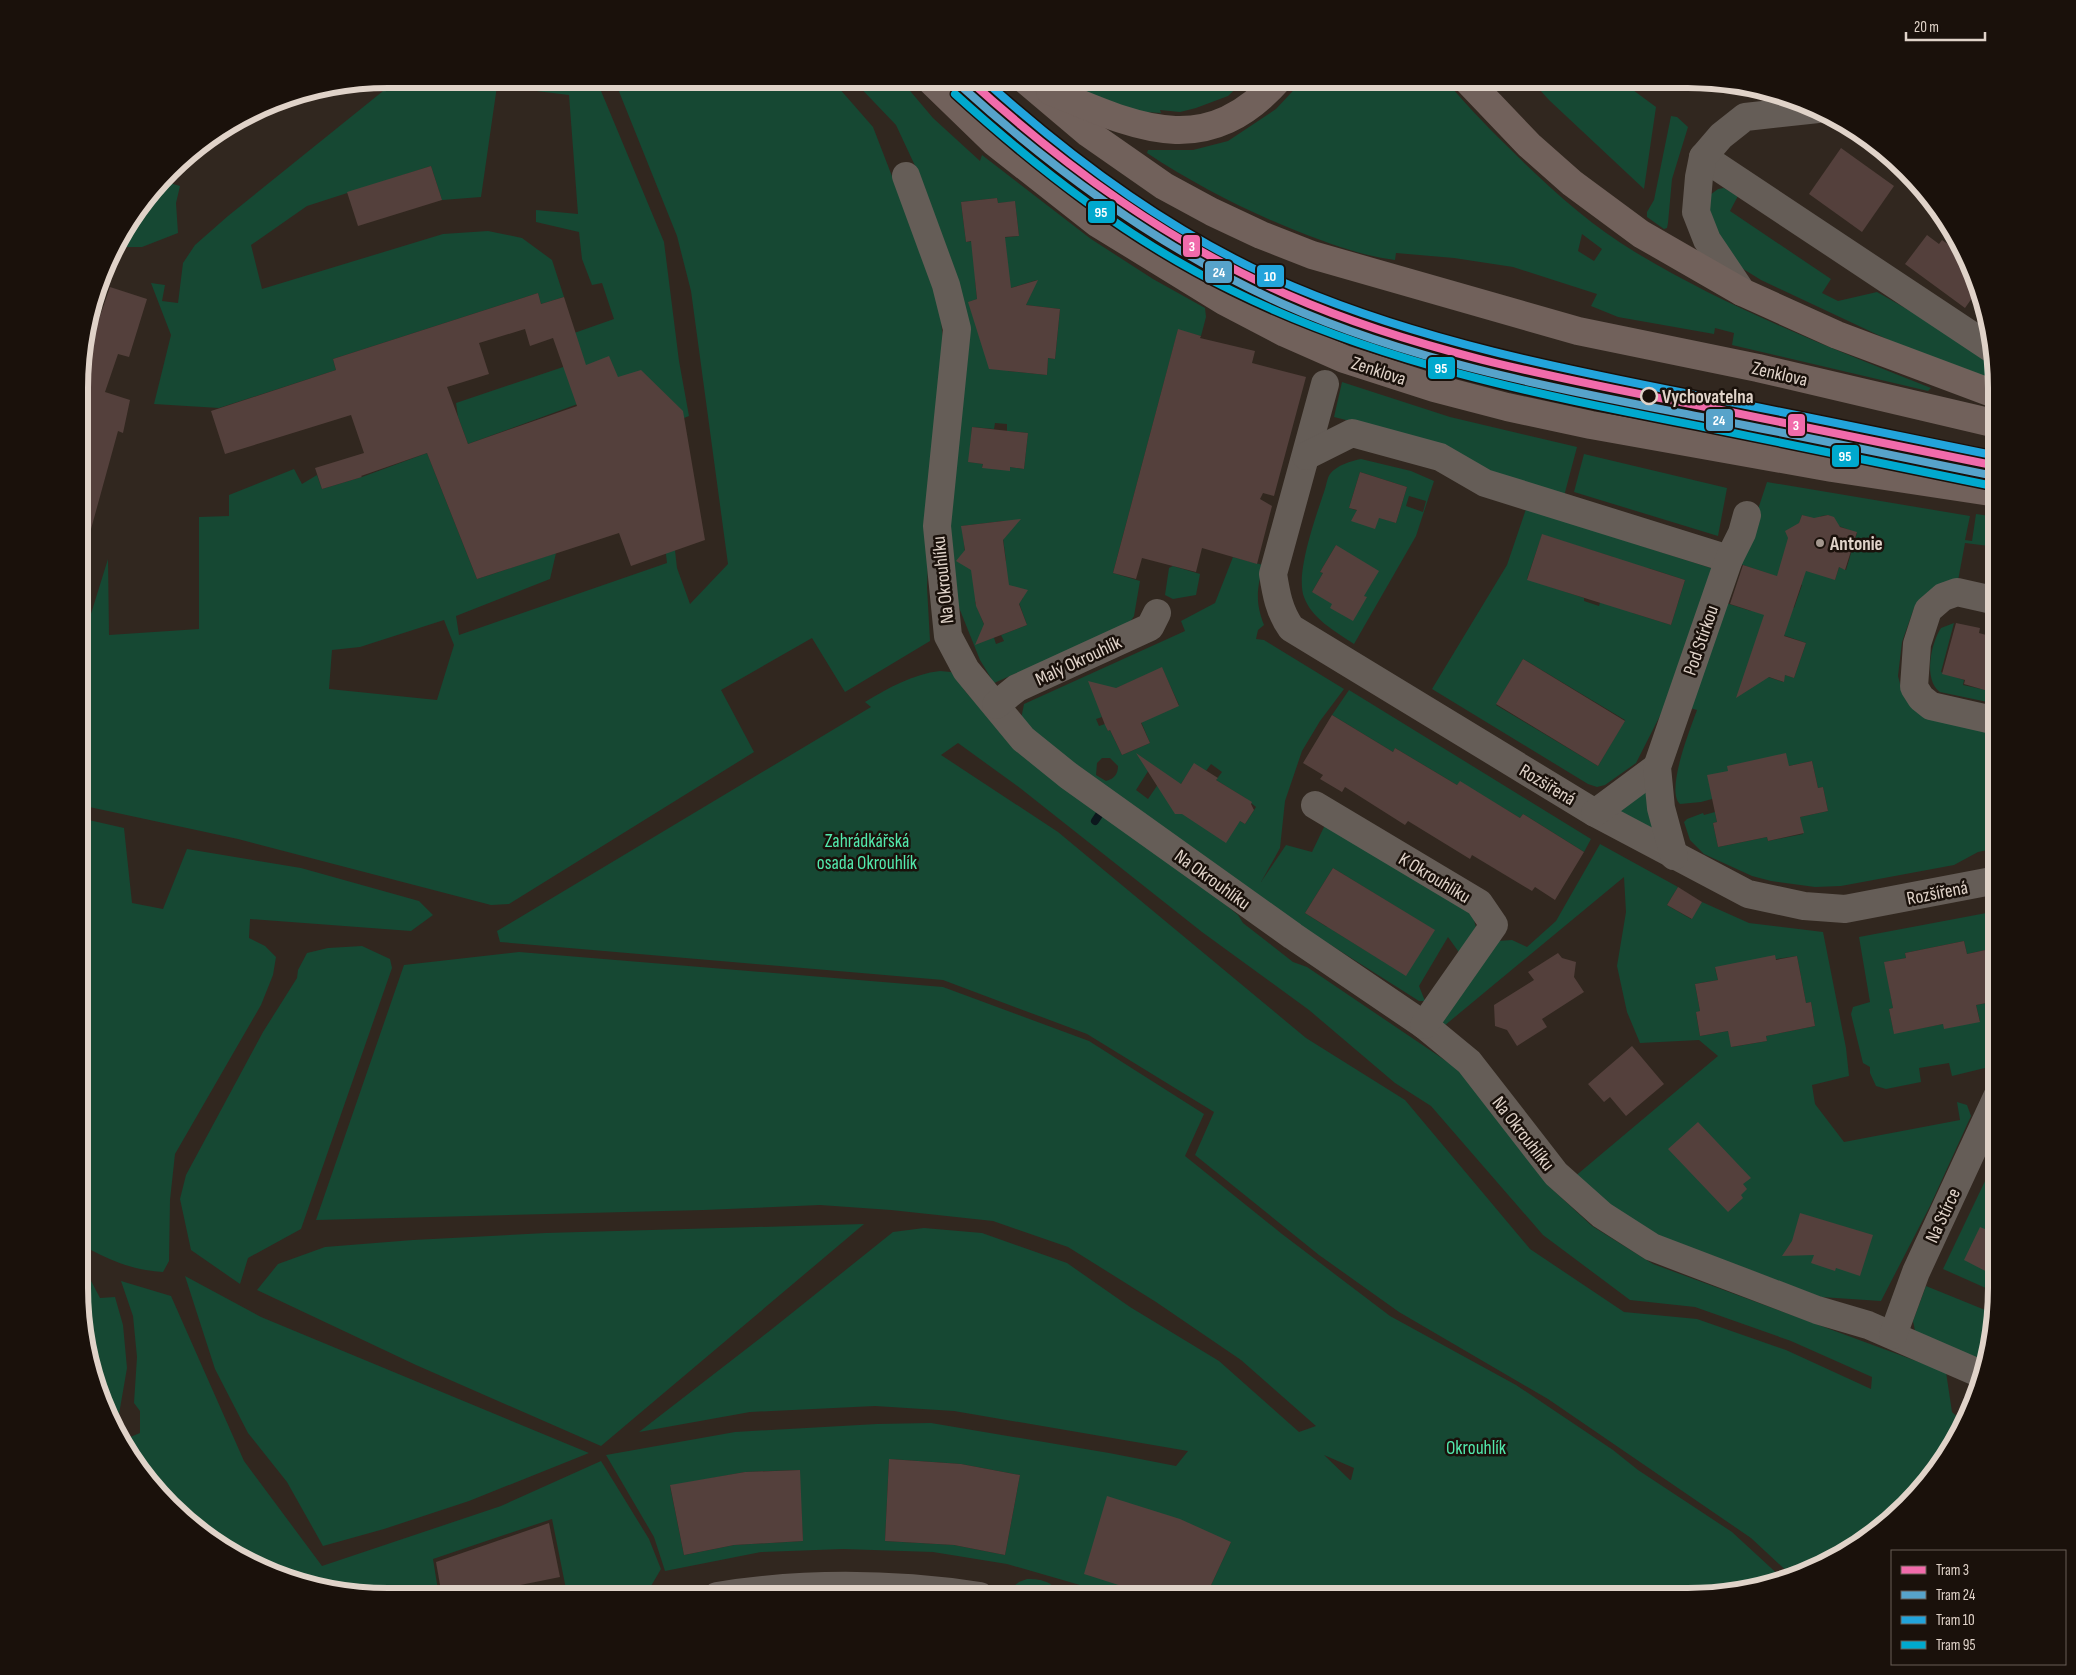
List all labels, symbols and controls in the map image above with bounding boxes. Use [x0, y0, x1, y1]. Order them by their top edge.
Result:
scale bar [1906, 10, 1985, 42]
text: 20 m [1914, 18, 1939, 37]
line badge: 95 [1087, 200, 1116, 224]
text: 95 [1095, 204, 1107, 221]
line badge: 3 [1182, 234, 1201, 258]
text: 3 [1189, 238, 1195, 255]
line badge: 24 [1204, 260, 1233, 284]
text: 24 [1213, 264, 1226, 281]
line badge: 10 [1256, 264, 1285, 288]
text: 10 [1264, 268, 1276, 285]
street label: Zenklova [1348, 352, 1409, 391]
line badge: 95 [1427, 356, 1456, 380]
street label: Zenklova [1750, 357, 1810, 392]
text: 95 [1435, 360, 1447, 377]
place label: Vychovatelna [1662, 386, 1753, 409]
marker: Vychovatelna [1640, 387, 1658, 405]
line badge: 24 [1705, 408, 1734, 432]
text: 24 [1713, 412, 1726, 429]
line badge: 3 [1787, 413, 1806, 437]
text: 3 [1793, 417, 1799, 434]
line badge: 95 [1831, 444, 1860, 468]
text: 95 [1839, 448, 1851, 465]
place label: Antonie [1829, 533, 1883, 556]
street label: Na Okrouhlíku [927, 535, 960, 625]
marker: Antonie [1814, 537, 1826, 549]
street label: Pod Stírkou [1679, 602, 1724, 679]
street label: Malý Okrouhlík [1032, 631, 1126, 691]
street label: Rozšířená [1515, 760, 1580, 811]
park label: Zahrádkářská osada Okrouhlík [817, 830, 918, 875]
street label: Na Okrouhlíku [1170, 845, 1254, 915]
street label: K Okrouhlíku [1394, 848, 1474, 909]
street label: Rozšířená [1905, 876, 1970, 911]
street label: Na Okrouhlíku [1487, 1092, 1559, 1176]
street label: Na Stírce [1921, 1185, 1966, 1247]
park label: Okrouhlík [1446, 1437, 1507, 1460]
legend [1891, 1550, 2066, 1665]
text: Tram 3 [1936, 1561, 1969, 1580]
text: Tram 24 [1936, 1586, 1975, 1605]
text: Tram 10 [1936, 1611, 1975, 1630]
text: Tram 95 [1936, 1636, 1976, 1655]

